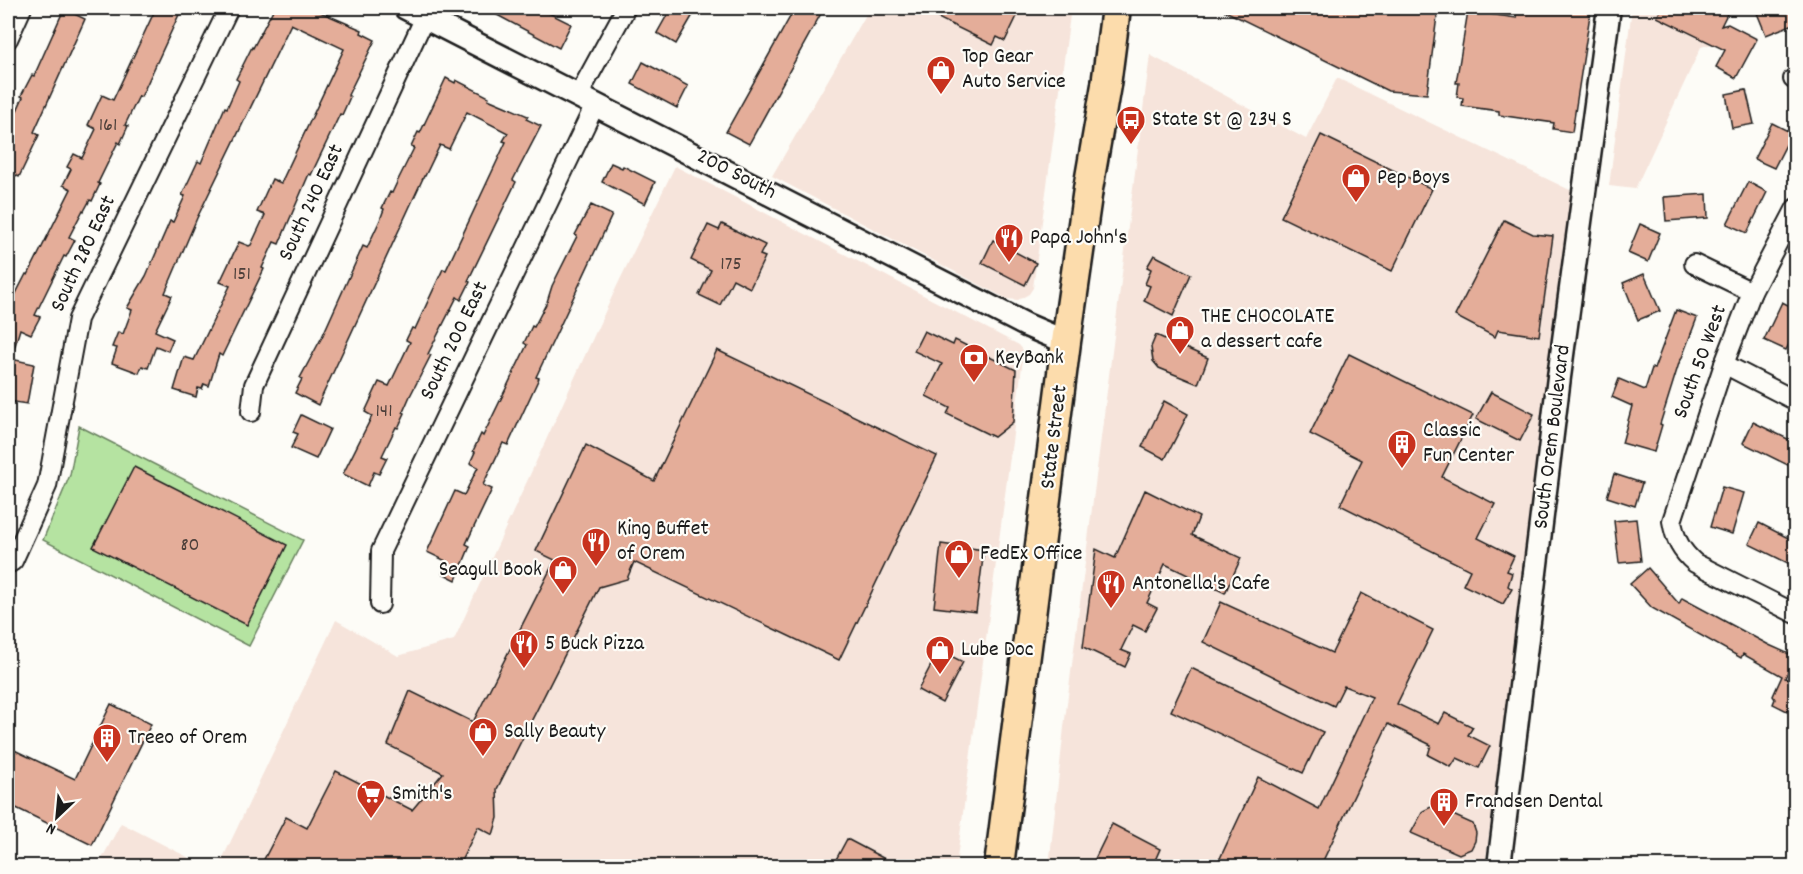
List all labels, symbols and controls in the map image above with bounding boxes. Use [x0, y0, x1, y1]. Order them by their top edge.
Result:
place label: Top Gear Auto Service [962, 42, 1066, 98]
shop icon: Top Gear Auto Service [925, 54, 957, 96]
bus stop icon: State St @ 234 S [1115, 104, 1147, 146]
place label: State St @ 234 S [1152, 105, 1292, 136]
house number: 161 [99, 112, 117, 140]
street label: South 240 East [271, 140, 353, 266]
street label: 200 South [691, 142, 781, 208]
shop icon: Pep Boys [1340, 162, 1372, 204]
place label: Pep Boys [1377, 163, 1450, 194]
street label: South 280 East [43, 191, 125, 317]
restaurant icon: Papa John's [993, 222, 1025, 264]
place label: Papa John's [1030, 223, 1127, 254]
house number: 175 [720, 251, 742, 279]
house number: 151 [233, 261, 251, 289]
street label: South 200 East [413, 276, 497, 406]
street label: South 50 West [1666, 301, 1736, 423]
place label: THE CHOCOLATE a dessert cafe [1201, 302, 1334, 358]
shop icon: THE CHOCOLATE a dessert cafe [1164, 314, 1196, 356]
bank icon: KeyBank [958, 342, 990, 384]
place label: KeyBank [995, 343, 1064, 374]
street label: South Orem Boulevard [1526, 343, 1580, 531]
street label: State Street [1033, 383, 1077, 491]
house number: 141 [375, 398, 393, 426]
place label: Classic Fun Center [1423, 416, 1515, 472]
building icon: Classic Fun Center [1386, 428, 1418, 470]
place label: King Buffet of Orem [617, 514, 709, 570]
restaurant icon: King Buffet of Orem [580, 526, 612, 568]
house number: 80 [181, 532, 199, 560]
shop icon: FedEx Office [943, 538, 975, 580]
place label: FedEx Office [980, 539, 1082, 570]
shop icon: Seagull Book [547, 554, 579, 596]
place label: Seagull Book [439, 555, 542, 586]
restaurant icon: Antonella's Cafe [1095, 568, 1127, 610]
place label: Antonella's Cafe [1132, 569, 1270, 600]
restaurant icon: 5 Buck Pizza [508, 628, 540, 670]
place label: 5 Buck Pizza [545, 629, 645, 660]
shop icon: Lube Doc [924, 634, 956, 676]
place label: Lube Doc [961, 635, 1034, 666]
shop icon: Sally Beauty [467, 716, 499, 758]
place label: Sally Beauty [504, 717, 606, 748]
building icon: Treeo of Orem [91, 722, 123, 764]
place label: Treeo of Orem [128, 723, 247, 754]
supermarket icon: Smith's [355, 778, 387, 820]
place label: Smith's [392, 779, 453, 810]
building icon: Frandsen Dental [1428, 786, 1460, 828]
north arrow [27, 787, 87, 847]
place label: Frandsen Dental [1465, 787, 1603, 818]
text: N [43, 816, 60, 840]

